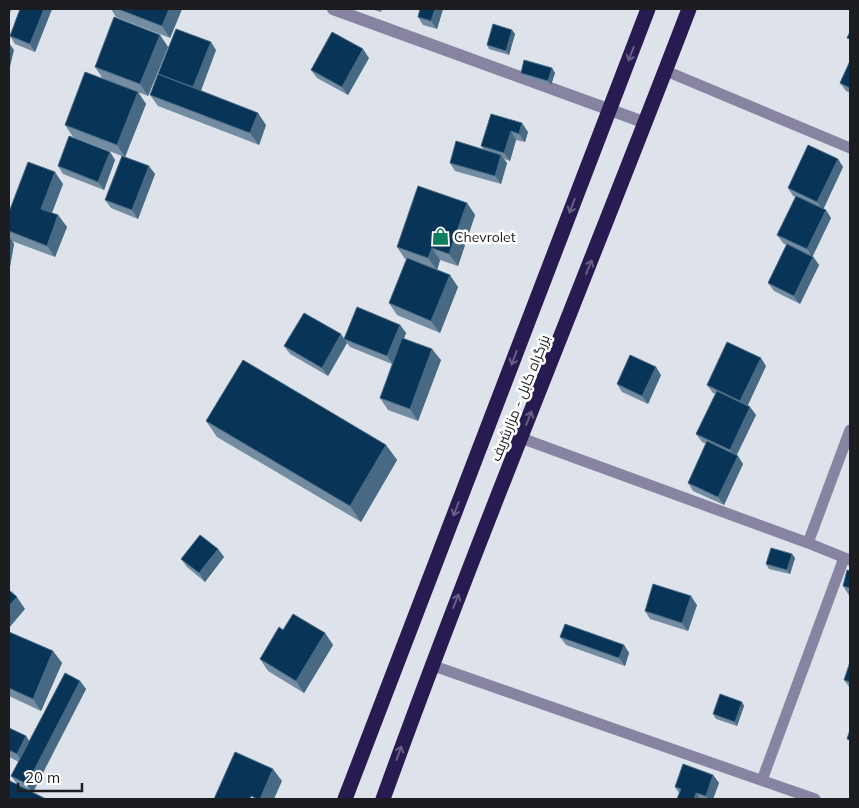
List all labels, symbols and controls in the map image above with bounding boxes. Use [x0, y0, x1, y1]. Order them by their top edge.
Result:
one-way arrow [625, 46, 635, 61]
one-way arrow [567, 198, 576, 213]
shop icon: Chevrolet [430, 227, 450, 247]
place label: Chevrolet [454, 228, 516, 246]
one-way arrow [585, 260, 594, 275]
street label: بزرگراه کابل - مزارشریف [486, 332, 554, 464]
one-way arrow [509, 349, 518, 365]
one-way arrow [525, 411, 534, 426]
one-way arrow [451, 501, 460, 517]
one-way arrow [452, 594, 462, 609]
one-way arrow [395, 746, 404, 762]
scale bar [18, 760, 81, 792]
text: 20 m [25, 768, 60, 787]

